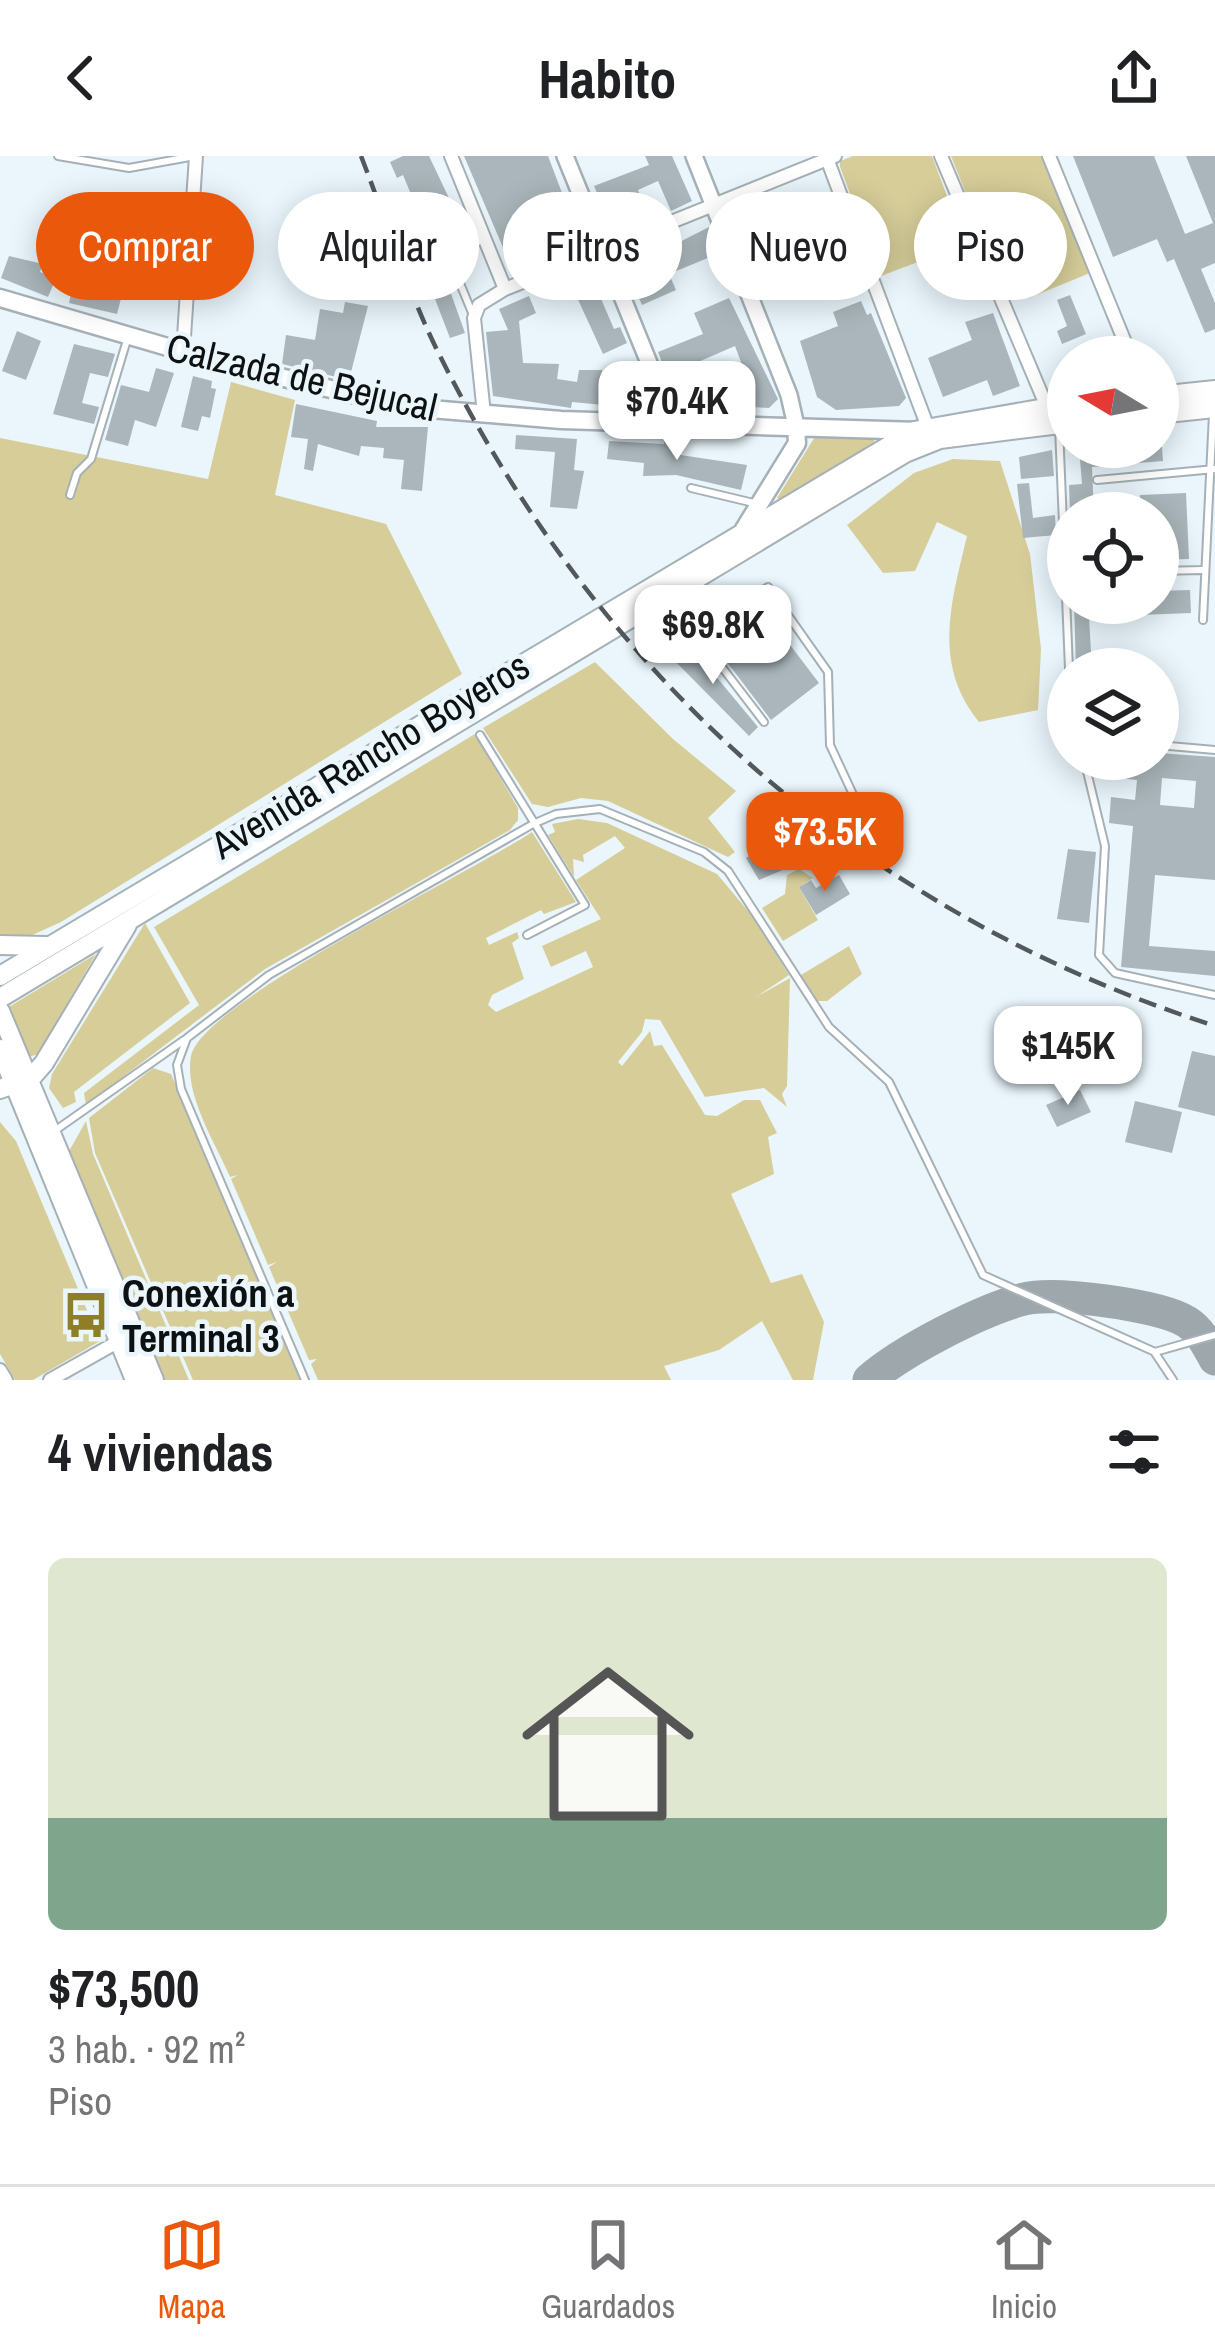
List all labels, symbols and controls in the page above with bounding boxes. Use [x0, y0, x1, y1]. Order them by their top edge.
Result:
text: Habito [539, 42, 676, 115]
icon: back [48, 45, 114, 111]
icon: share [1101, 45, 1167, 111]
chip: Comprar [36, 192, 254, 300]
chip: Alquilar [278, 192, 479, 300]
chip: Filtros [503, 192, 682, 300]
chip: Nuevo [706, 192, 890, 300]
chip: Piso [914, 192, 1067, 300]
street label: Calzada de Bejucal [162, 321, 442, 433]
north arrow [1047, 336, 1179, 468]
map controls [1047, 336, 1179, 780]
pin: $70.4K [579, 361, 775, 463]
text: $70.4K [625, 374, 729, 426]
button: locate [1047, 492, 1179, 624]
pin: $69.8K [615, 585, 811, 687]
text: $69.8K [661, 598, 765, 650]
street label: Avenida Rancho Boyeros [201, 639, 539, 871]
button: layers [1047, 648, 1179, 780]
pin: $73.5K [727, 792, 923, 894]
text: $73.5K [773, 805, 877, 857]
pin: $145K [984, 1006, 1152, 1108]
text: $145K [1021, 1019, 1115, 1071]
place label: Conexión a Terminal 3 [122, 1267, 295, 1364]
bus stop icon: Conexión a Terminal 3 [61, 1290, 111, 1340]
text: 4 viviendas [48, 1418, 274, 1487]
icon: filters [1101, 1419, 1167, 1485]
icon: home [500, 1636, 716, 1852]
text: $73,500 [48, 1954, 199, 2023]
text: 3 hab. · 92 m² [48, 2023, 245, 2075]
text: Piso [48, 2075, 112, 2127]
tab: Mapa [158, 2212, 226, 2328]
tab: Guardados [541, 2212, 675, 2328]
tab: Inicio [991, 2212, 1057, 2328]

